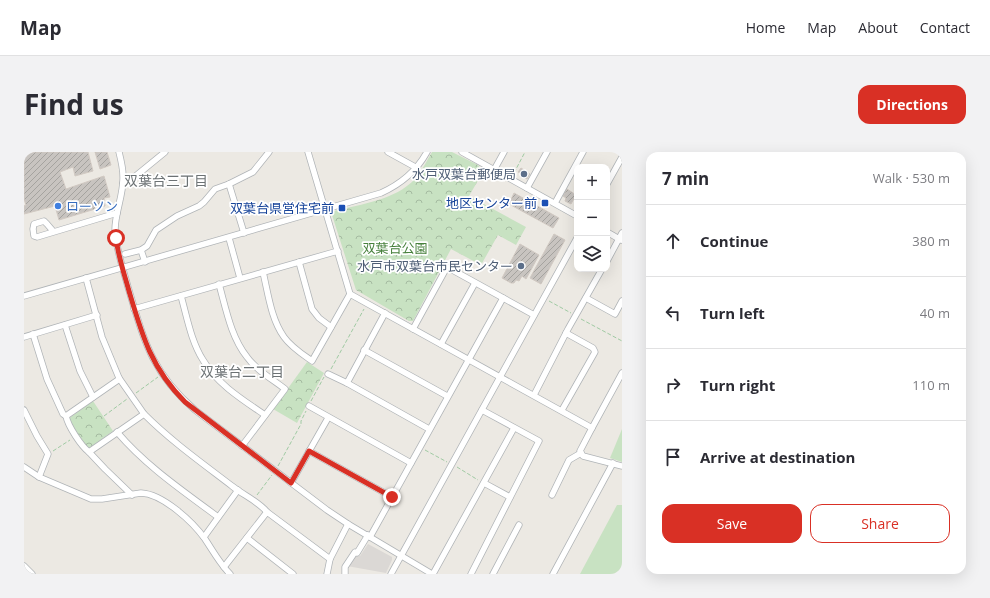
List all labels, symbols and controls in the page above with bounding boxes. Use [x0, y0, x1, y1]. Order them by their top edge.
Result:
text: Map [20, 15, 61, 41]
text: Home [746, 18, 785, 37]
text: Map [807, 18, 836, 37]
text: About [858, 18, 898, 37]
text: Contact [920, 18, 970, 37]
text: Find us [24, 85, 124, 123]
button: Directions [858, 85, 966, 124]
map controls [574, 164, 610, 272]
button: + [574, 164, 610, 200]
place label: 水戸双葉台郵便局 [412, 165, 516, 183]
text: 7 min [662, 167, 709, 190]
marker: 水戸双葉台郵便局 [519, 169, 529, 179]
text: Walk · 530 m [873, 169, 950, 187]
district label: 双葉台三丁目 [124, 171, 208, 190]
place label: 地区センター前 [446, 194, 537, 212]
place label: ローソン [66, 197, 118, 215]
marker: 地区センター前 [540, 198, 550, 208]
place label: 双葉台県営住宅前 [230, 199, 334, 217]
button: − [574, 200, 610, 236]
marker: ローソン [53, 201, 63, 211]
marker: 双葉台県営住宅前 [337, 203, 347, 213]
route start [107, 229, 125, 247]
icon: ahead [662, 230, 684, 252]
text: Continue [700, 231, 768, 251]
text: 380 m [912, 232, 950, 250]
button: layers [574, 236, 610, 272]
park label: 双葉台公園 [362, 239, 428, 257]
place label: 水戸市双葉台市民センター [357, 257, 513, 275]
marker: 水戸市双葉台市民センター [516, 261, 526, 271]
icon: left [662, 302, 684, 324]
text: Turn left [700, 303, 765, 323]
text: 40 m [920, 304, 950, 322]
district label: 双葉台二丁目 [200, 362, 284, 381]
icon: right [662, 374, 684, 396]
text: Turn right [700, 375, 775, 395]
text: 110 m [912, 376, 950, 394]
icon: arrive [662, 446, 684, 468]
text: Arrive at destination [700, 447, 855, 467]
route end [383, 488, 401, 506]
button: Save [662, 504, 802, 543]
button: Share [810, 504, 950, 543]

